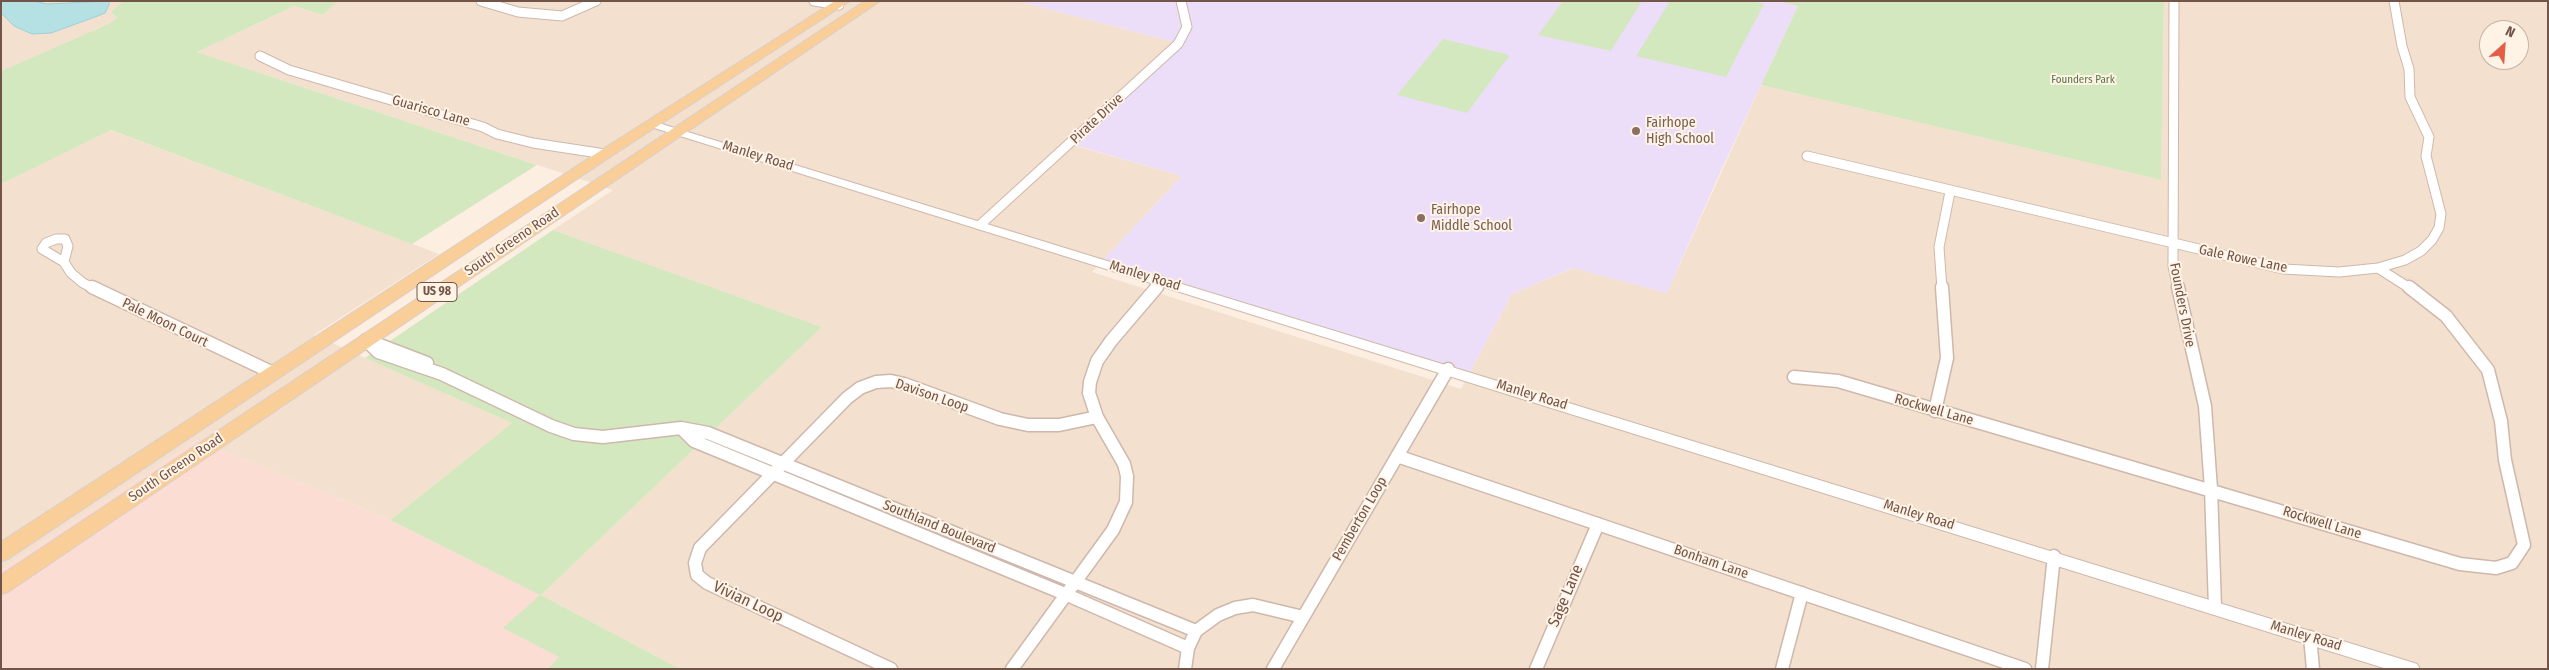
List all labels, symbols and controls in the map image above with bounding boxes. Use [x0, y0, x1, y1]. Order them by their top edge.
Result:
north arrow [2479, 20, 2529, 70]
text: N [2503, 22, 2518, 41]
park label: Founders Park [2051, 73, 2115, 87]
street label: Pirate Drive [1067, 90, 1127, 148]
street label: Guarisco Lane [390, 92, 472, 130]
place label: Fairhope High School [1646, 115, 1714, 148]
marker: Fairhope High School [1630, 125, 1642, 137]
street label: Manley Road [721, 137, 795, 175]
place label: Fairhope Middle School [1431, 202, 1512, 234]
street label: South Greeno Road [462, 204, 562, 280]
marker: Fairhope Middle School [1415, 212, 1427, 224]
street label: Gale Rowe Lane [2197, 241, 2289, 277]
street label: Manley Road [1108, 257, 1182, 295]
street label: Founders Drive [2166, 261, 2198, 349]
road number: US 98 [417, 282, 457, 302]
street label: Pale Moon Court [119, 295, 211, 351]
street label: Davison Loop [893, 376, 971, 416]
street label: Manley Road [1495, 376, 1569, 414]
street label: Rockwell Lane [1893, 391, 1975, 429]
street label: South Greeno Road [126, 430, 226, 506]
street label: Pemberton Loop [1329, 474, 1391, 564]
street label: Manley Road [1882, 496, 1956, 534]
street label: Southland Boulevard [880, 497, 998, 557]
street label: Rockwell Lane [2281, 503, 2363, 543]
street label: Bonham Lane [1671, 541, 1751, 583]
street label: Sage Lane [1544, 562, 1588, 630]
street label: Vivian Loop [710, 577, 786, 627]
street label: Manley Road [2269, 617, 2343, 655]

